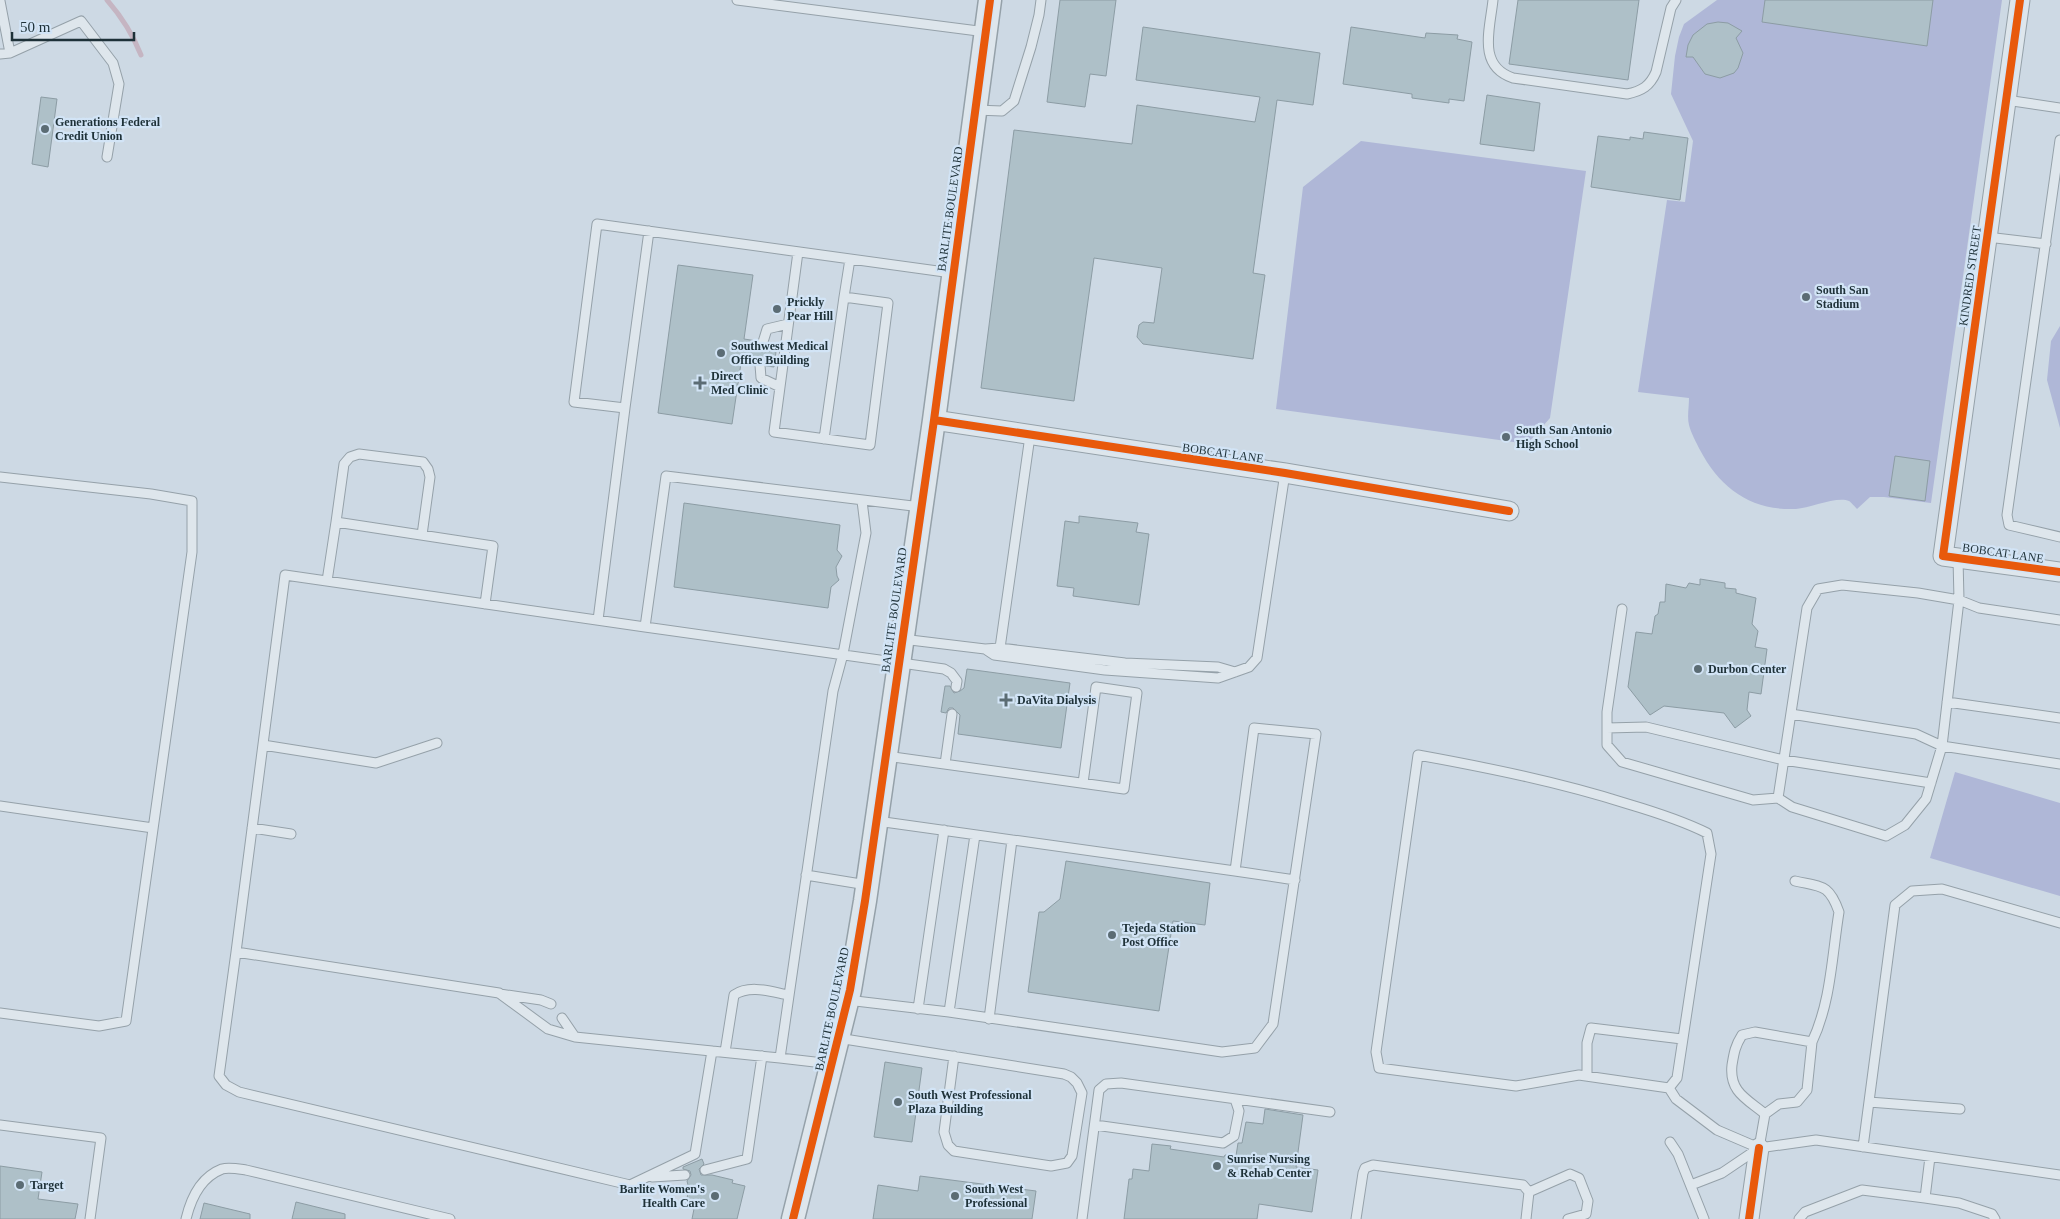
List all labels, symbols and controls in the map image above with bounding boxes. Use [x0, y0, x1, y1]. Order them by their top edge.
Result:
scale bar [12, 10, 135, 42]
text: 50 m [20, 19, 51, 35]
place label: Generations Federal Credit Union [55, 115, 161, 143]
marker: Generations Federal Credit Union [39, 123, 51, 135]
street label: BARLITE BOULEVARD [934, 145, 966, 272]
street label: KINDRED STREET [1956, 224, 1984, 327]
place label: South San Stadium [1816, 283, 1869, 311]
marker: South San Stadium [1800, 291, 1812, 303]
place label: Prickly Pear Hill [787, 295, 834, 323]
marker: Prickly Pear Hill [771, 303, 783, 315]
place label: Southwest Medical Office Building [731, 339, 829, 367]
marker: Southwest Medical Office Building [715, 347, 727, 359]
place label: Direct Med Clinic [711, 369, 769, 397]
marker: Direct Med Clinic [693, 376, 707, 390]
place label: South San Antonio High School [1516, 423, 1612, 451]
marker: South San Antonio High School [1500, 431, 1512, 443]
street label: BOBCAT LANE [1181, 440, 1265, 466]
street label: BOBCAT LANE [1961, 540, 2045, 566]
street label: BARLITE BOULEVARD [878, 546, 910, 673]
place label: Durbon Center [1708, 662, 1787, 676]
marker: Durbon Center [1692, 663, 1704, 675]
marker: DaVita Dialysis [999, 693, 1013, 707]
place label: DaVita Dialysis [1017, 693, 1097, 707]
place label: Tejeda Station Post Office [1122, 921, 1196, 949]
marker: Tejeda Station Post Office [1106, 929, 1118, 941]
street label: BARLITE BOULEVARD [812, 946, 852, 1072]
place label: South West Professional Plaza Building [908, 1088, 1032, 1116]
marker: South West Professional Plaza Building [892, 1096, 904, 1108]
place label: Sunrise Nursing & Rehab Center [1227, 1152, 1312, 1180]
marker: Sunrise Nursing & Rehab Center [1211, 1160, 1223, 1172]
place label: Target [30, 1178, 64, 1192]
marker: Target [14, 1179, 26, 1191]
place label: Barlite Women's Health Care [620, 1182, 706, 1210]
place label: South West Professional [965, 1182, 1028, 1210]
marker: Barlite Women's Health Care [709, 1190, 721, 1202]
marker: South West Professional [949, 1190, 961, 1202]

